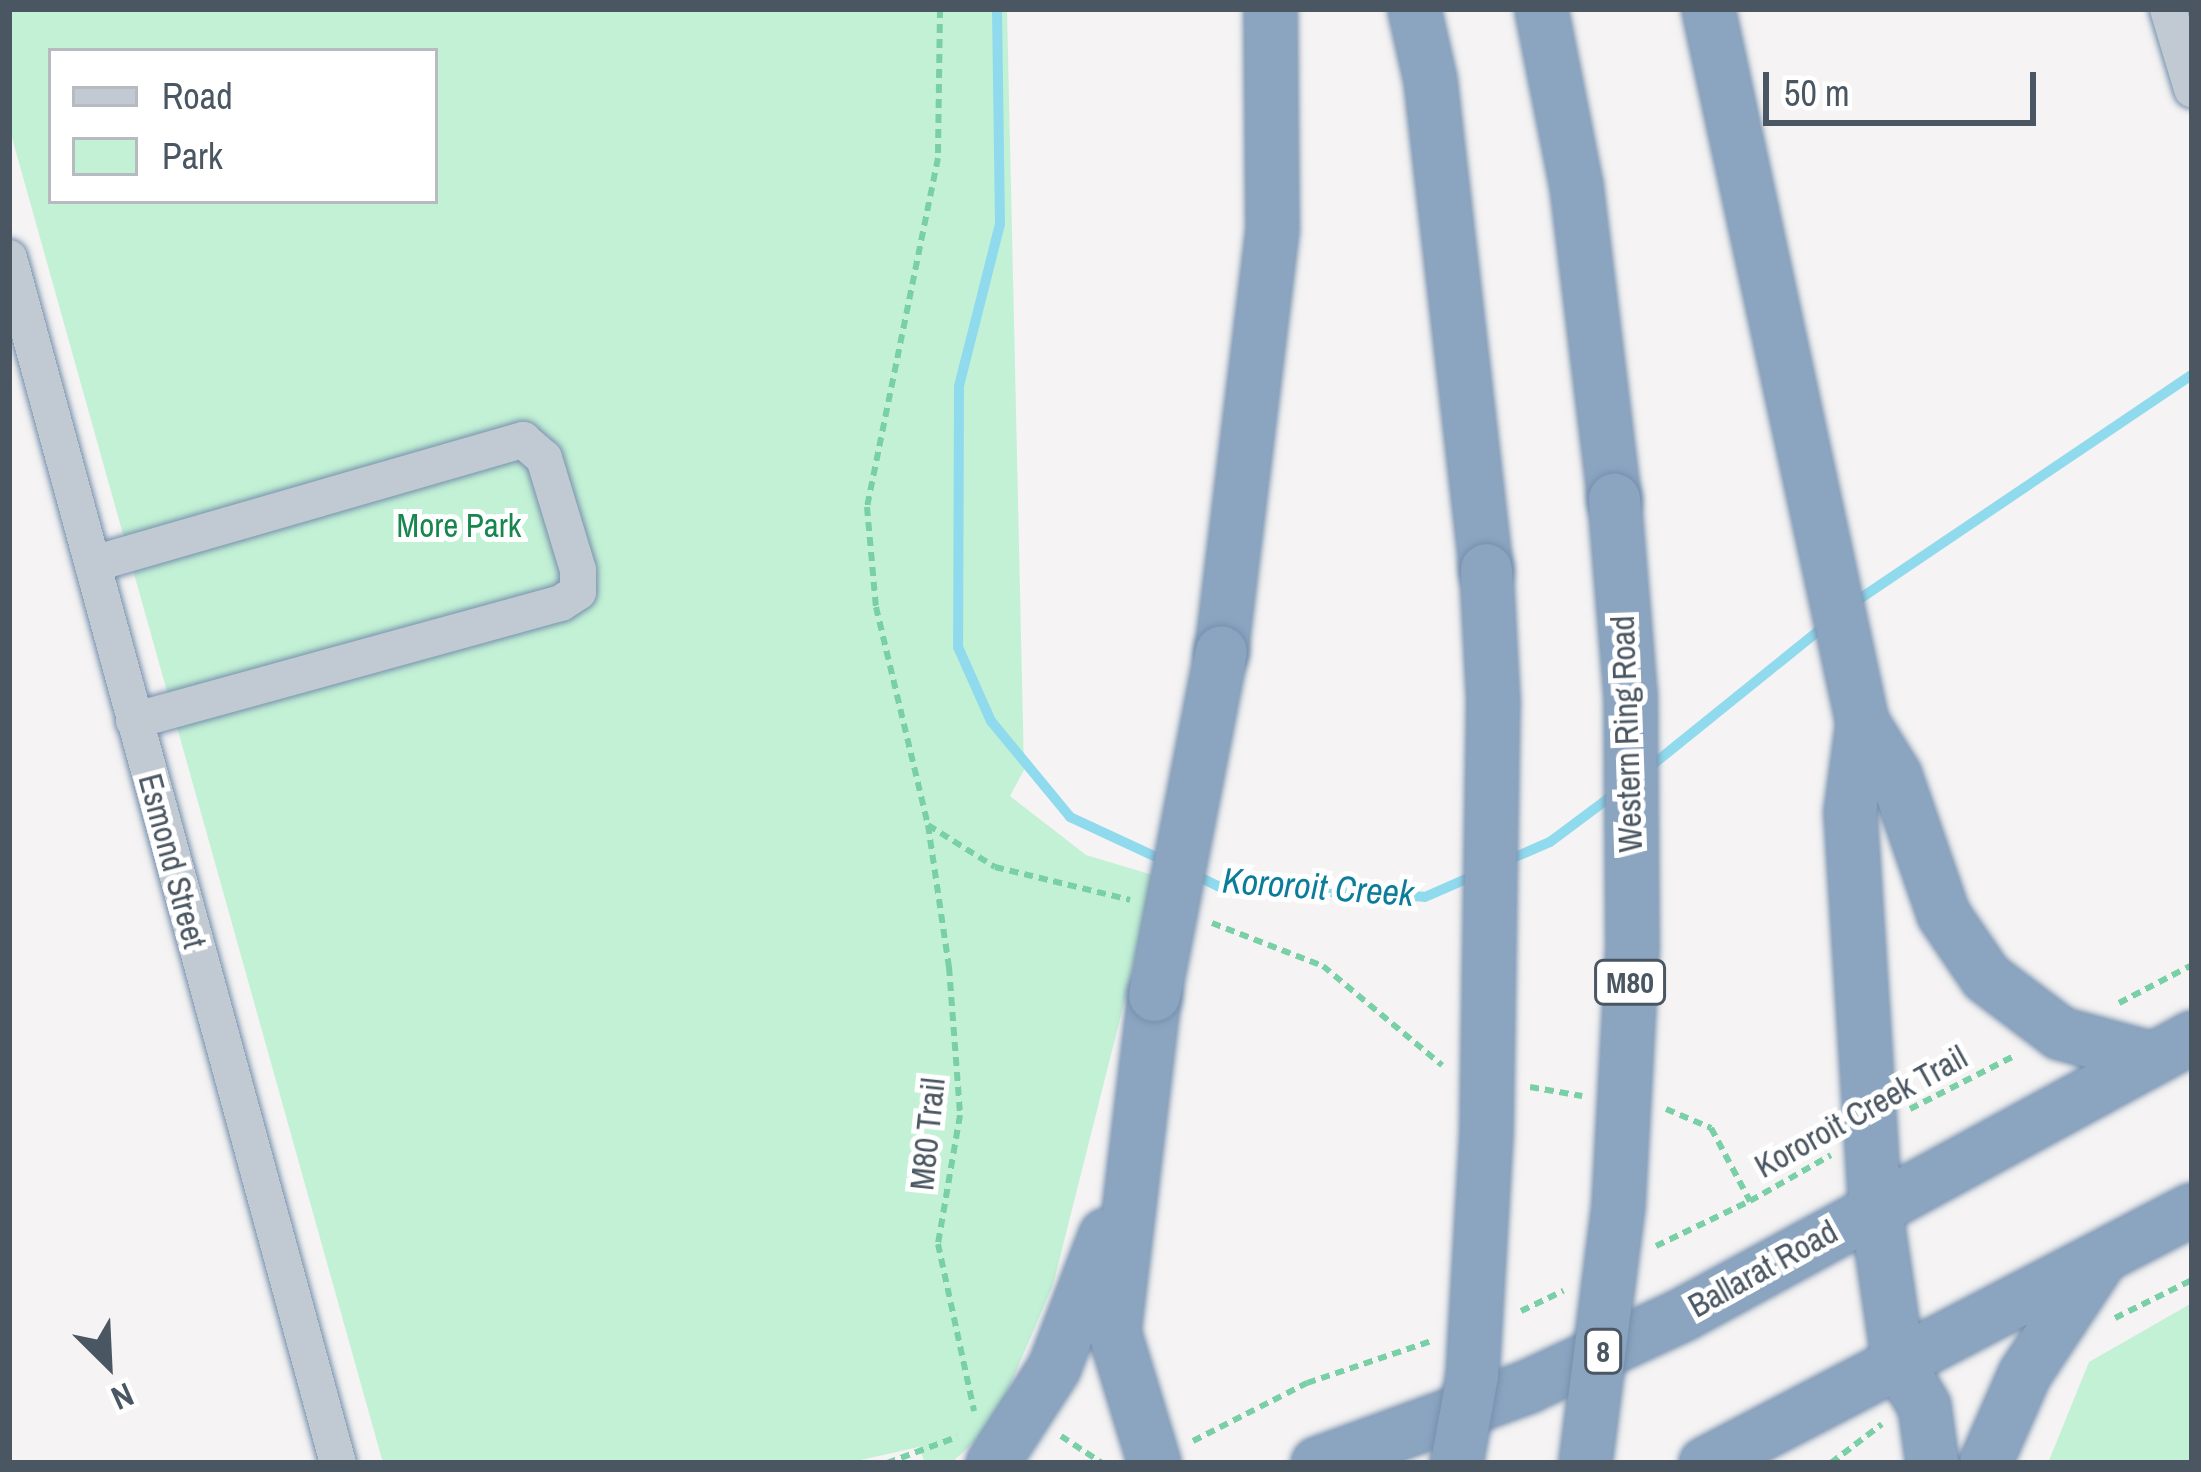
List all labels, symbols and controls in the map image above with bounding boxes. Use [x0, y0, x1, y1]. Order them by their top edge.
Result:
legend [48, 48, 438, 204]
scale bar [1769, 48, 2042, 122]
text: 50 m [1784, 69, 1850, 117]
text: Road [162, 72, 233, 120]
text: Park [162, 132, 223, 180]
park label: More Park [397, 506, 521, 546]
street label: Western Ring Road [1603, 615, 1651, 853]
street label: Esmond Street [130, 769, 214, 953]
water label: Kororoit Creek [1221, 859, 1415, 915]
road number: M80 [1594, 958, 1666, 1006]
street label: Kororoit Creek Trail [1748, 1037, 1974, 1187]
street label: M80 Trail [902, 1076, 954, 1192]
street label: Ballarat Road [1682, 1212, 1844, 1326]
north arrow [48, 1304, 168, 1424]
road number: 8 [1582, 1327, 1624, 1375]
text: N [105, 1373, 141, 1421]

